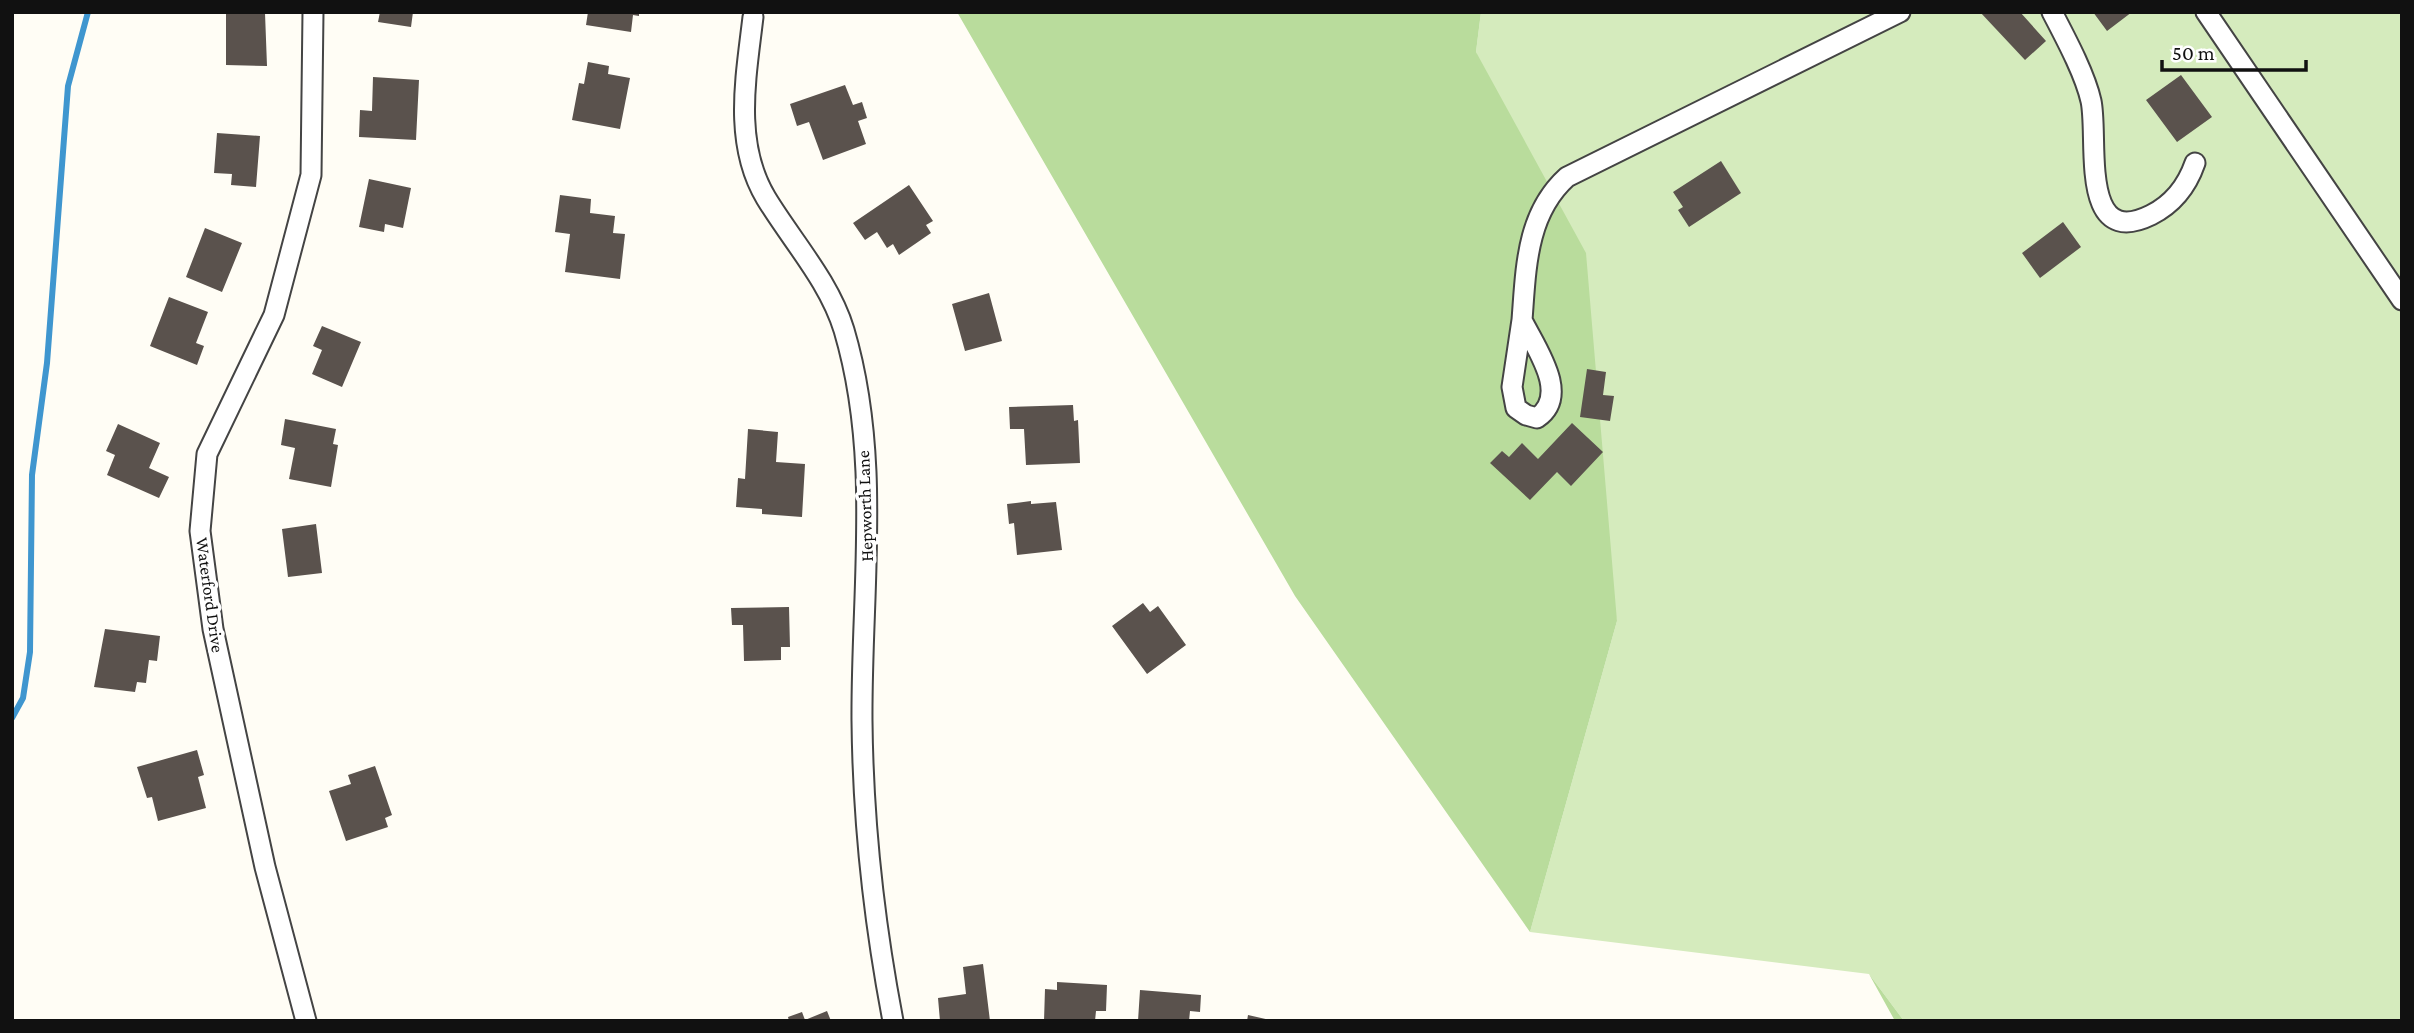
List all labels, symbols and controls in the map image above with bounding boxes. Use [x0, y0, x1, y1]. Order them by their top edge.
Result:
scale bar [2162, 28, 2306, 72]
text: 50 m [2172, 41, 2215, 65]
street label: Hepworth Lane [853, 450, 877, 562]
street label: Waterford Drive [192, 536, 228, 654]

